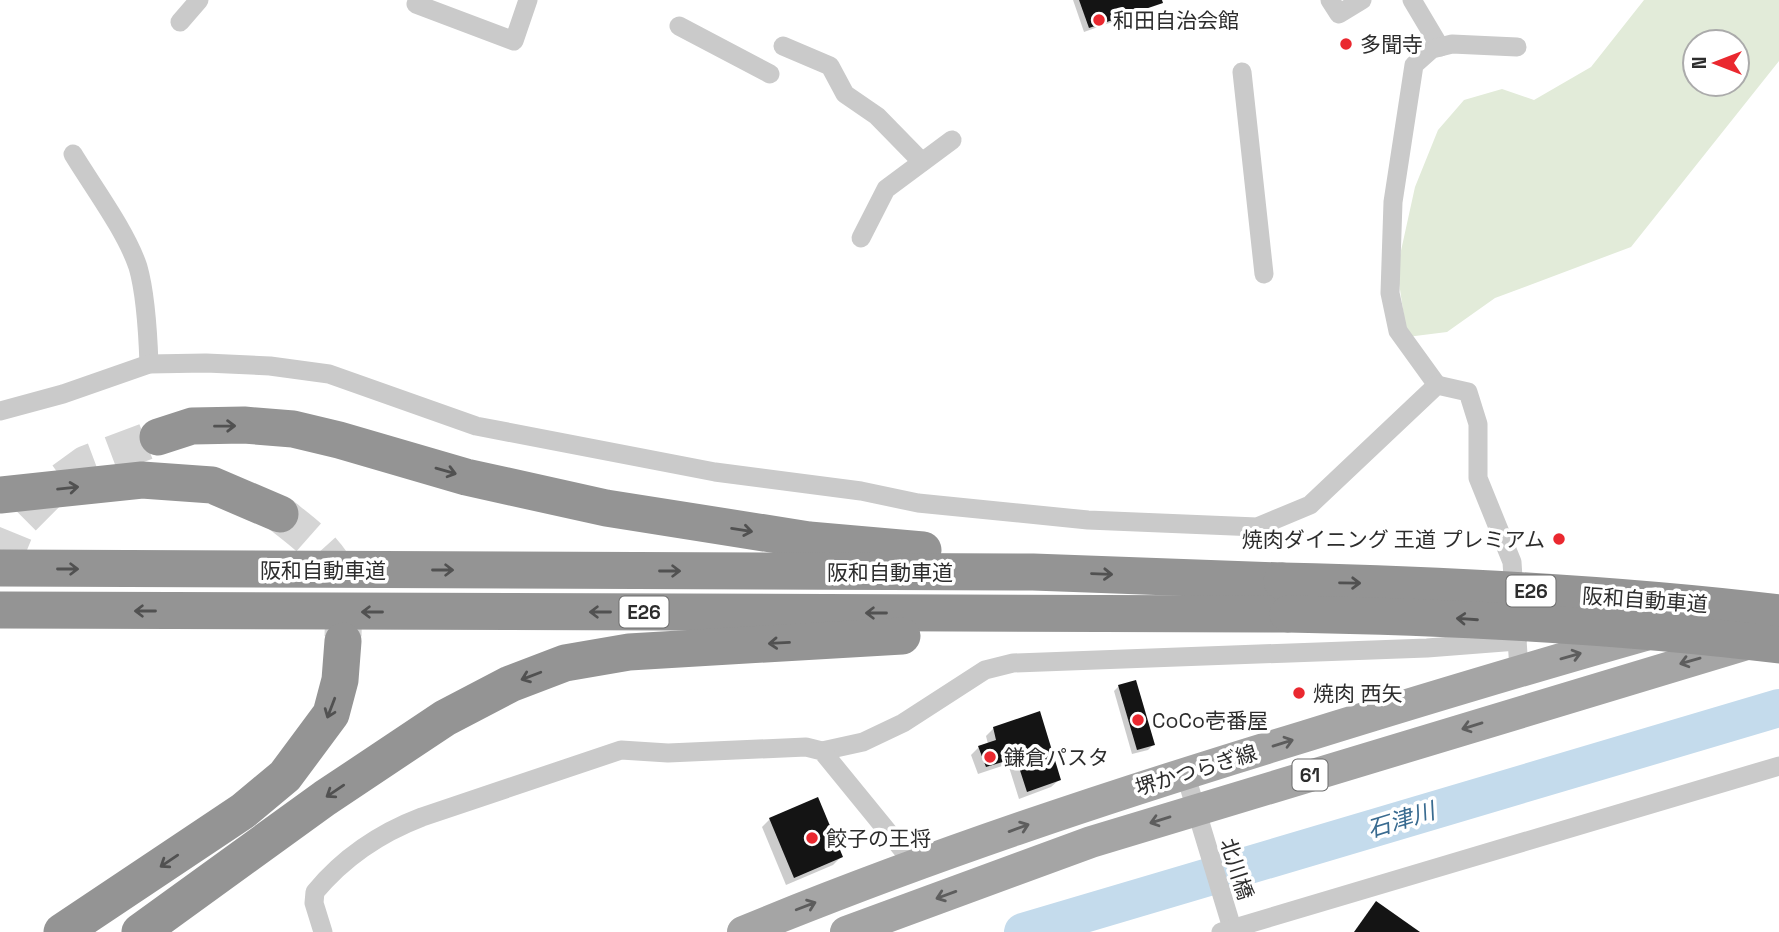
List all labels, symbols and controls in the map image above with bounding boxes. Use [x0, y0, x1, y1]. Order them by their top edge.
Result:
place label: 和田自治会館 [1113, 7, 1239, 34]
marker: 和田自治会館 [1091, 12, 1107, 28]
north arrow [1681, 28, 1751, 98]
place label: 多聞寺 [1360, 31, 1423, 58]
marker: 多聞寺 [1338, 36, 1354, 52]
text: N [1687, 57, 1712, 69]
one-way arrow [213, 419, 236, 432]
one-way arrow [435, 466, 457, 479]
one-way arrow [56, 481, 79, 494]
one-way arrow [730, 523, 752, 536]
place label: 焼肉ダイニング 王道 プレミアム [1242, 526, 1545, 553]
marker: 焼肉ダイニング 王道 プレミアム [1551, 531, 1567, 547]
street label: 阪和自動車道 [260, 557, 386, 584]
street label: 阪和自動車道 [827, 559, 953, 586]
one-way arrow [56, 562, 79, 576]
one-way arrow [431, 563, 454, 577]
one-way arrow [658, 564, 681, 578]
one-way arrow [1090, 568, 1113, 581]
one-way arrow [1338, 576, 1361, 589]
road number: E26 [1506, 576, 1556, 606]
street label: 阪和自動車道 [1581, 582, 1709, 618]
road number: E26 [620, 596, 668, 628]
one-way arrow [134, 604, 157, 618]
one-way arrow [361, 605, 384, 618]
one-way arrow [589, 605, 612, 619]
one-way arrow [865, 606, 888, 620]
one-way arrow [1456, 612, 1479, 625]
one-way arrow [768, 637, 791, 650]
one-way arrow [1559, 649, 1582, 662]
one-way arrow [1679, 655, 1701, 668]
one-way arrow [521, 671, 542, 684]
place label: 焼肉 西矢 [1313, 680, 1402, 707]
marker: 焼肉 西矢 [1291, 685, 1307, 701]
one-way arrow [324, 696, 337, 718]
place label: CoCo壱番屋 [1152, 707, 1268, 734]
marker: CoCo壱番屋 [1130, 712, 1146, 728]
one-way arrow [1461, 720, 1483, 733]
one-way arrow [1271, 735, 1293, 748]
street label: 堺かつらぎ線 [1132, 739, 1260, 801]
place label: 鎌倉パスタ [1004, 744, 1109, 771]
marker: 鎌倉パスタ [982, 749, 998, 765]
road number: 61 [1292, 760, 1328, 790]
one-way arrow [326, 785, 346, 799]
water label: 石津川 [1364, 795, 1441, 844]
one-way arrow [1150, 814, 1172, 827]
one-way arrow [1008, 820, 1030, 833]
place label: 餃子の王将 [826, 825, 931, 852]
marker: 餃子の王将 [804, 830, 820, 846]
street label: 北川橋 [1214, 835, 1260, 903]
one-way arrow [159, 854, 179, 868]
one-way arrow [935, 890, 957, 902]
one-way arrow [794, 899, 816, 912]

